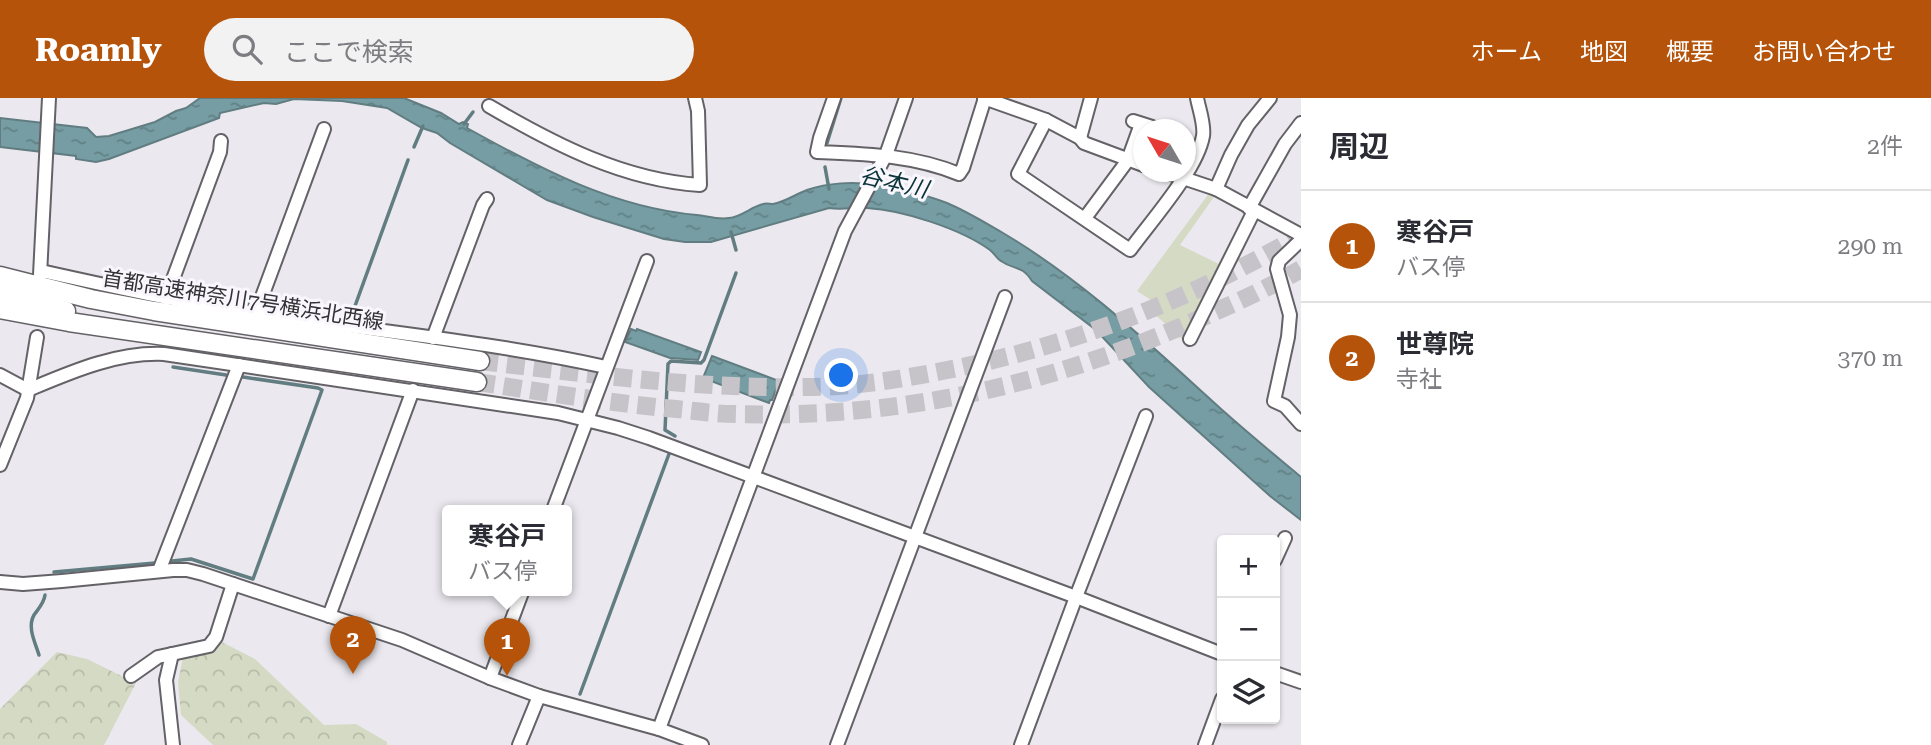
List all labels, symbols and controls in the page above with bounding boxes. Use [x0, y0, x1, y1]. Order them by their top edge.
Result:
search box [204, 18, 694, 81]
text: Roamly [35, 30, 162, 69]
icon: search [228, 30, 266, 68]
text: ここで検索 [284, 37, 414, 67]
text: ホーム [1471, 38, 1542, 66]
text: 地図 [1580, 38, 1628, 66]
text: 概要 [1666, 38, 1714, 66]
text: お問い合わせ [1752, 38, 1896, 66]
north arrow [1133, 119, 1196, 182]
text: 周辺 [1329, 129, 1389, 164]
text: 2件 [1867, 133, 1903, 160]
water label: 谷本川 [857, 162, 933, 204]
text: 寒谷戸 [1396, 217, 1474, 247]
text: 1 [1346, 233, 1358, 260]
text: 290 m [1838, 233, 1903, 260]
text: バス停 [1396, 254, 1465, 281]
street label: 首都高速神奈川7号横浜北西線 [100, 266, 386, 334]
text: 世尊院 [1396, 329, 1474, 359]
text: 2 [1346, 345, 1358, 372]
text: 370 m [1838, 345, 1903, 372]
your location [824, 358, 858, 392]
text: 寺社 [1396, 366, 1442, 393]
popup [442, 505, 572, 596]
text: 寒谷戸 [468, 521, 546, 551]
map controls [1217, 535, 1280, 724]
button: + [1217, 535, 1280, 598]
text: バス停 [468, 558, 537, 585]
button: − [1217, 598, 1280, 661]
pin: 2 [330, 616, 376, 674]
pin: 1 [484, 618, 530, 676]
button: layers [1217, 661, 1280, 724]

